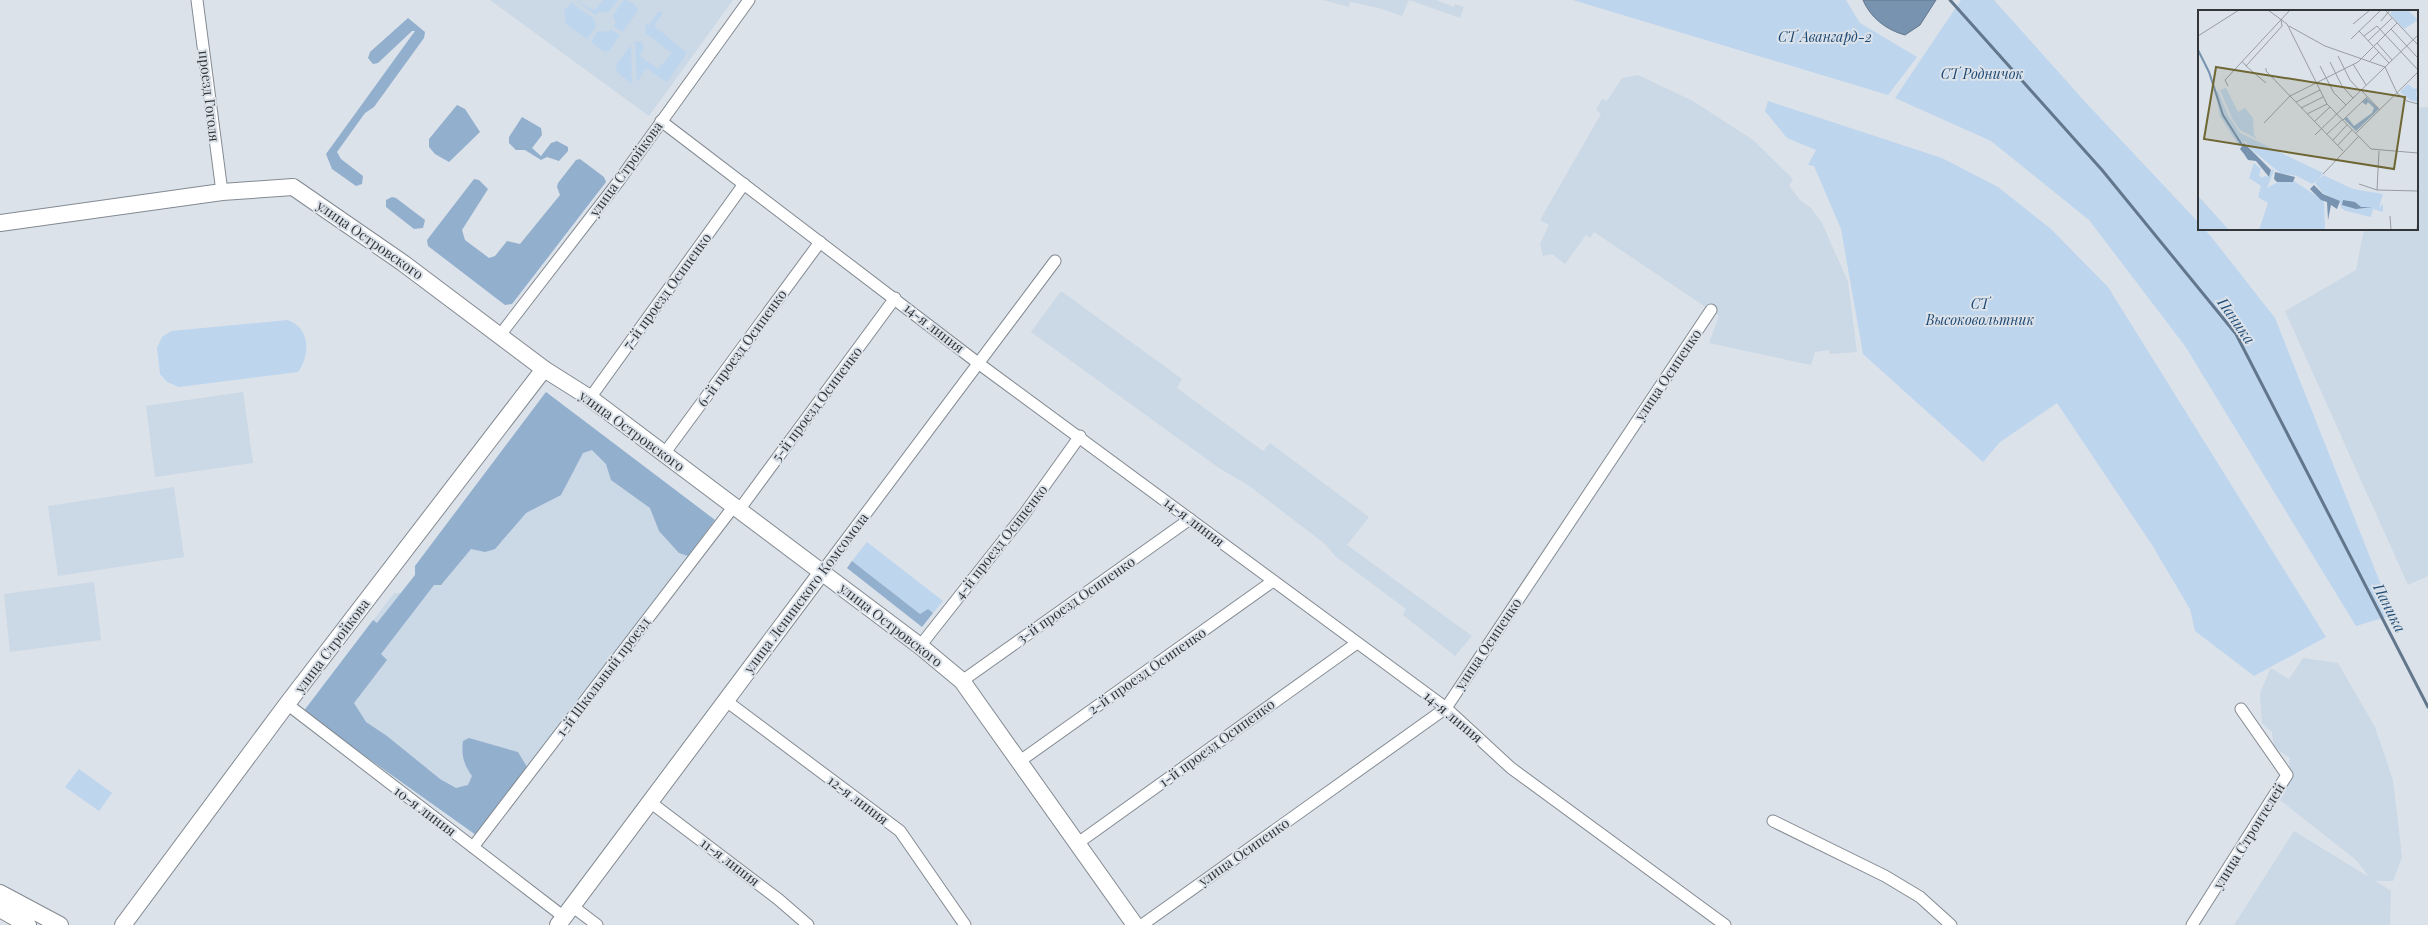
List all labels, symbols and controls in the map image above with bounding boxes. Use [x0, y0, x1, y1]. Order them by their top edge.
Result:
inset map [2198, 10, 2418, 230]
park label: СТ Авангард-2 [1778, 27, 1872, 46]
street label: проезд Гоголя [194, 49, 225, 143]
park label: СТ Родничок [1941, 64, 2023, 83]
street label: улица Стройкова [584, 117, 667, 221]
street label: улица Островского [312, 195, 428, 284]
street label: 7-й проезд Осипенко [618, 229, 715, 353]
street label: 6-й проезд Осипенко [693, 285, 791, 410]
water label: Паника [2213, 292, 2260, 348]
park label: СТ Высоковольтник [1925, 294, 2034, 329]
street label: 14-я линия [900, 298, 969, 357]
street label: улица Осипенко [1629, 325, 1706, 425]
street label: 5-й проезд Осипенко [767, 342, 866, 465]
street label: улица Островского [575, 385, 689, 476]
street label: 4-й проезд Осипенко [950, 480, 1052, 603]
street label: 14-я линия [1160, 492, 1229, 551]
street label: улица Ленинского Комсомола [738, 509, 872, 678]
street label: 3-й проезд Осипенко [1013, 551, 1139, 648]
street label: улица Островского [835, 578, 947, 671]
water label: Паника [2369, 579, 2411, 636]
street label: улица Осипенко [1449, 594, 1526, 694]
street label: улица Стройкова [289, 595, 373, 697]
street label: 1-й Школьный проезд [551, 613, 654, 740]
street label: 2-й проезд Осипенко [1084, 622, 1210, 719]
street label: 14-я линия [1420, 686, 1487, 747]
street label: 1-й проезд Осипенко [1155, 694, 1279, 791]
street label: 12-я линия [824, 771, 893, 829]
street label: улица Строителей [2208, 779, 2289, 893]
street label: 10-я линия [390, 781, 461, 840]
street label: улица Осипенко [1194, 813, 1293, 891]
street label: 11-я линия [697, 833, 764, 890]

